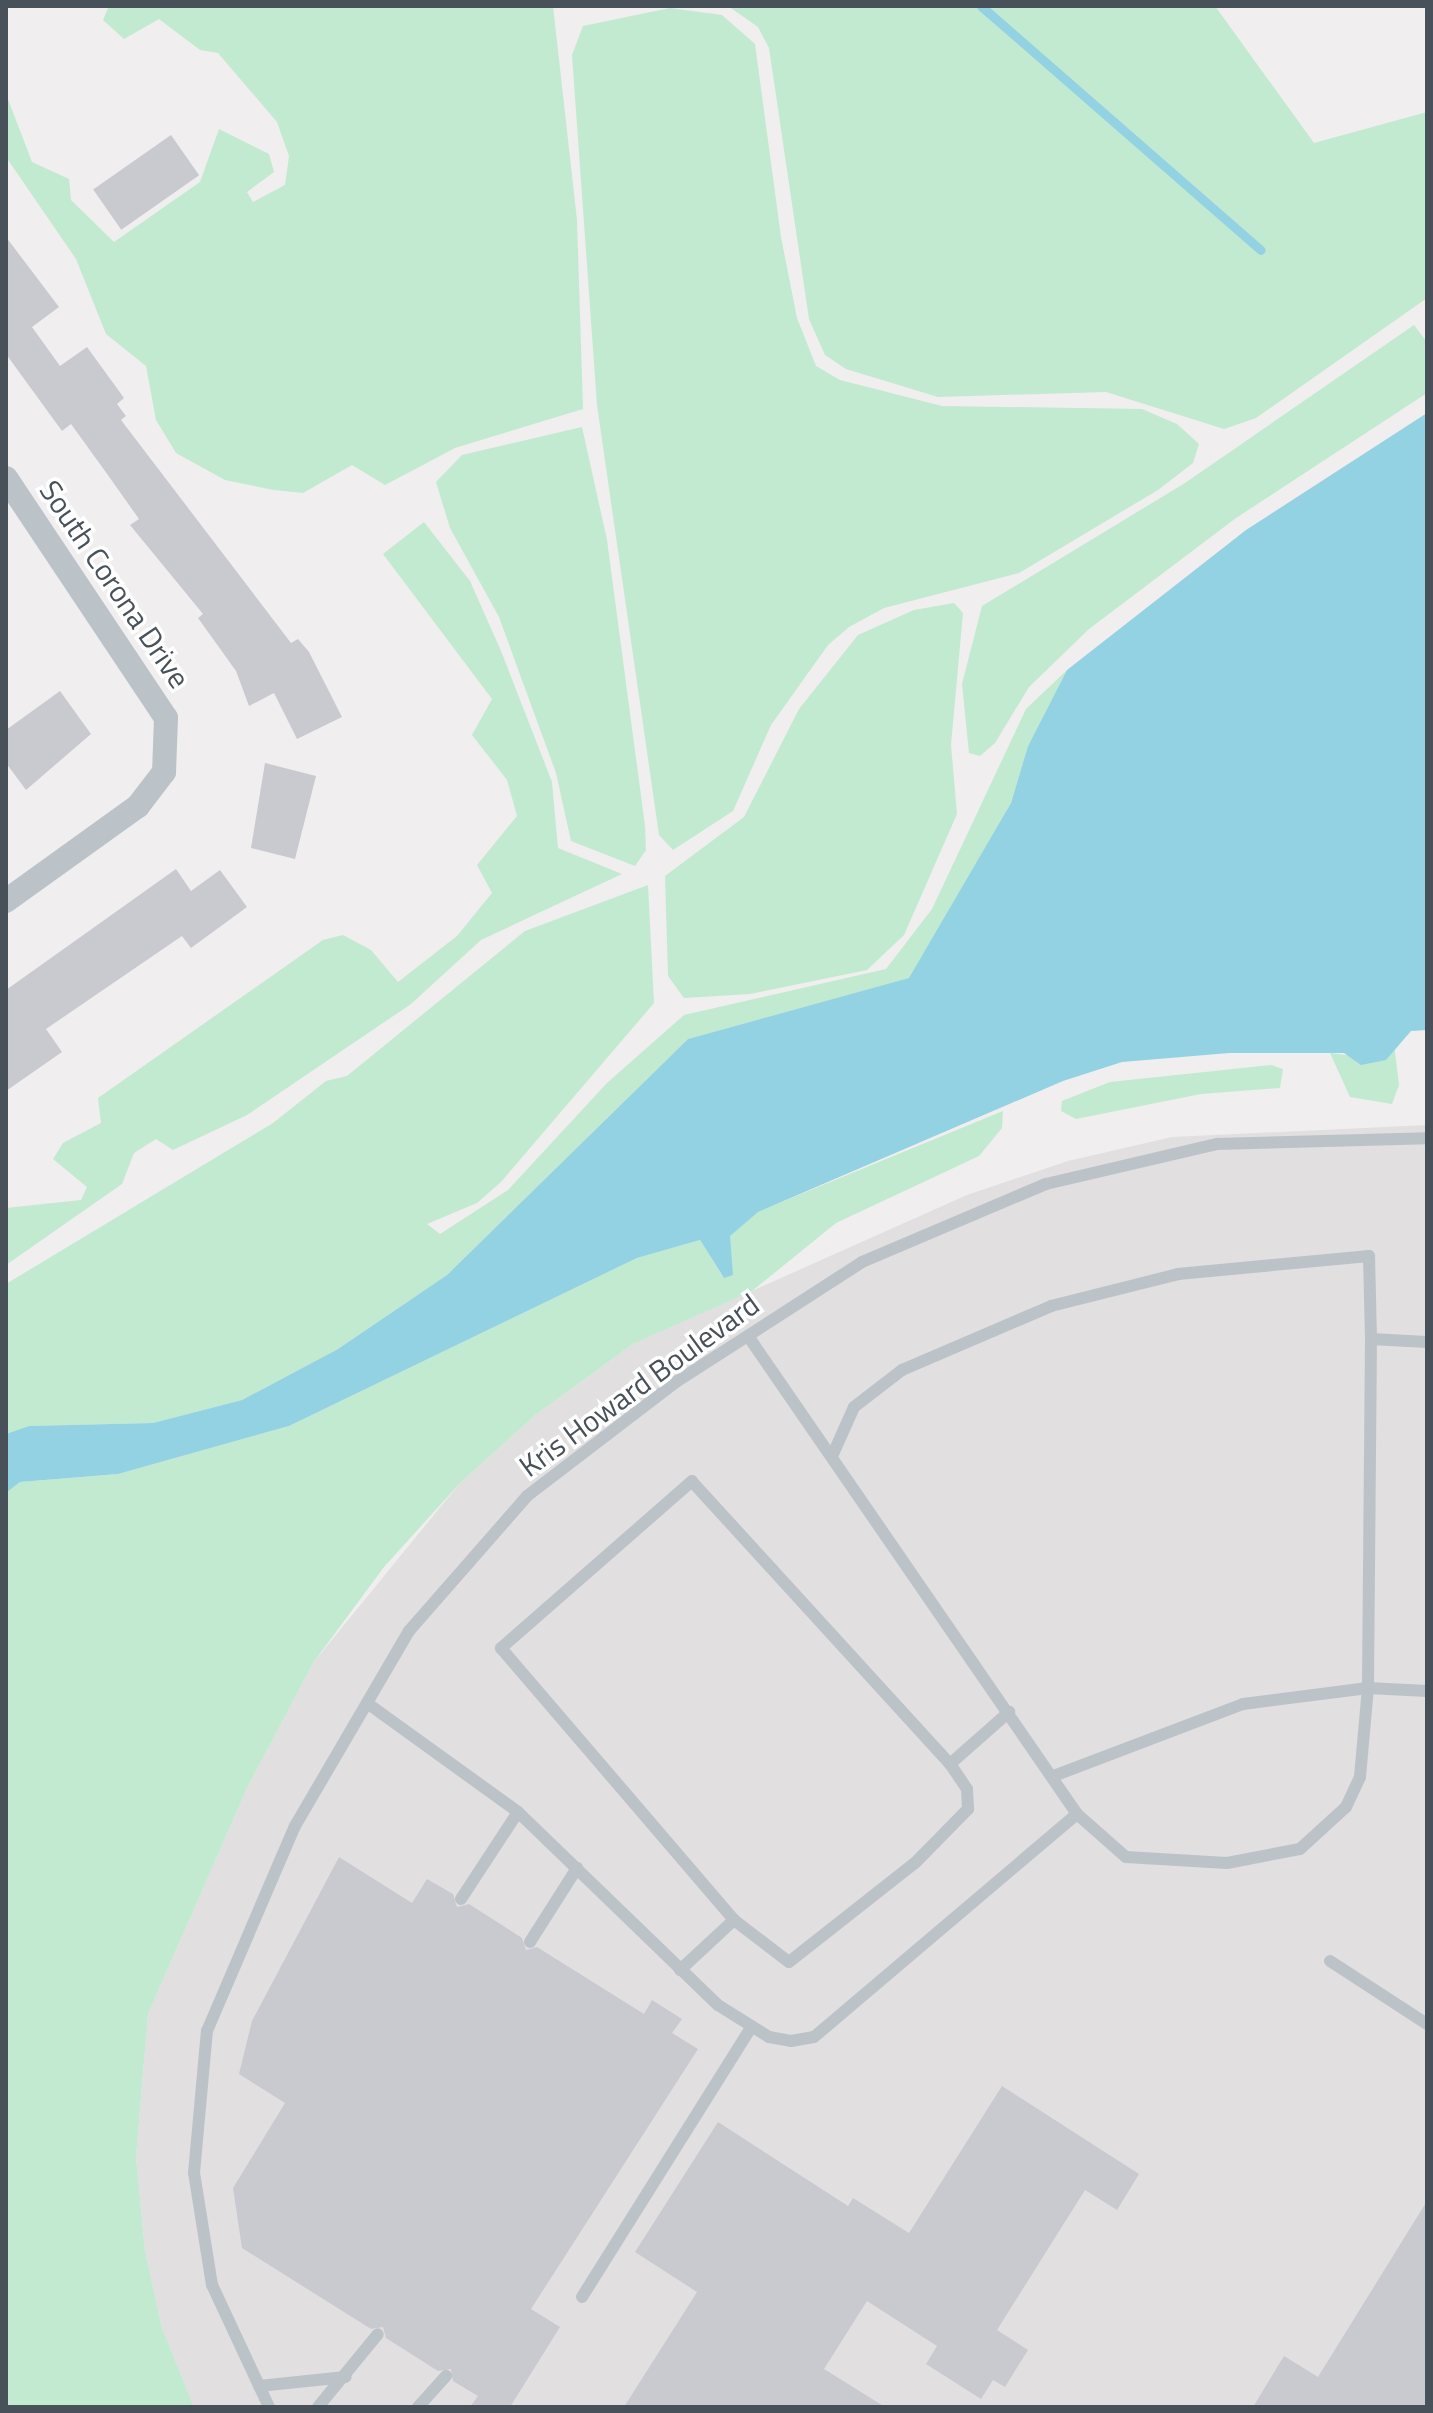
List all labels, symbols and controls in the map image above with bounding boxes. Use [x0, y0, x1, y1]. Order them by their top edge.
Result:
street label: South Corona Drive [32, 473, 198, 695]
street label: Kris Howard Boulevard [512, 1286, 766, 1484]

